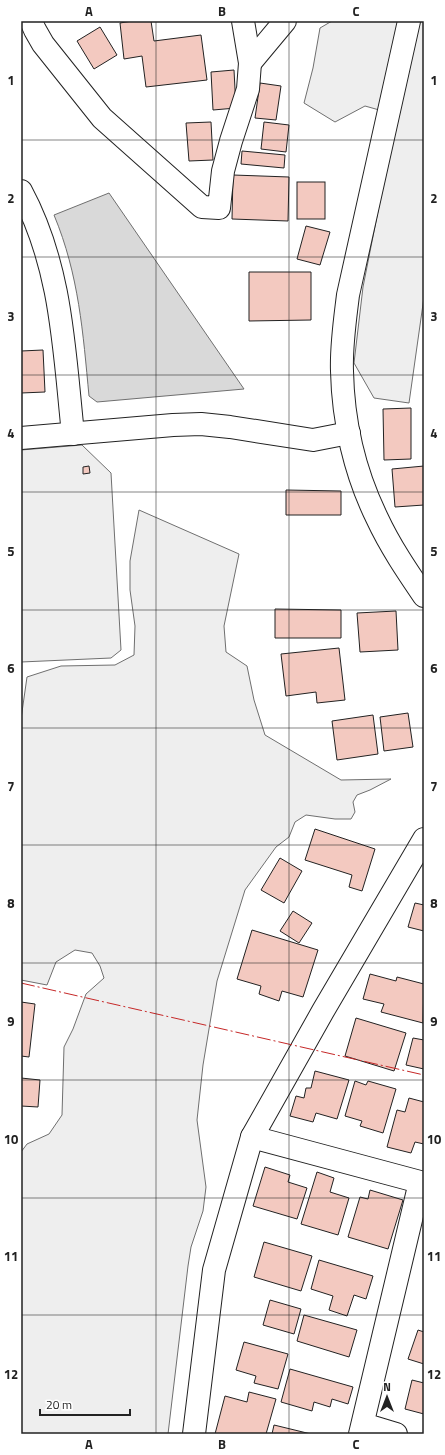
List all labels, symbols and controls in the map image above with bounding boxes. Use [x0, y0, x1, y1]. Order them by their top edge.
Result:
text: A [85, 1, 93, 21]
text: B [218, 1, 226, 21]
text: C [352, 1, 360, 21]
text: 1 [7, 70, 15, 90]
text: 1 [430, 70, 438, 90]
text: 2 [7, 188, 15, 208]
text: 2 [430, 188, 438, 208]
text: 3 [7, 306, 15, 326]
text: 3 [430, 306, 438, 326]
text: 4 [7, 423, 15, 443]
text: 4 [430, 423, 438, 443]
text: 5 [7, 541, 15, 561]
text: 5 [430, 541, 438, 561]
text: 6 [7, 658, 15, 678]
text: 6 [430, 658, 438, 678]
text: 7 [7, 776, 15, 796]
text: 7 [430, 776, 438, 796]
text: 8 [7, 893, 15, 913]
text: 8 [430, 893, 438, 913]
text: 9 [7, 1011, 15, 1031]
text: 9 [430, 1011, 438, 1031]
text: 10 [4, 1129, 18, 1149]
text: 10 [427, 1129, 441, 1149]
text: 11 [4, 1246, 18, 1266]
text: 11 [427, 1246, 441, 1266]
text: 12 [4, 1364, 18, 1384]
text: 12 [427, 1364, 441, 1384]
north arrow [367, 1377, 407, 1417]
text: N [383, 1379, 391, 1395]
scale bar [40, 1391, 130, 1417]
text: 20 m [46, 1395, 72, 1414]
text: A [85, 1434, 93, 1454]
text: B [218, 1434, 226, 1454]
text: C [352, 1434, 360, 1454]

